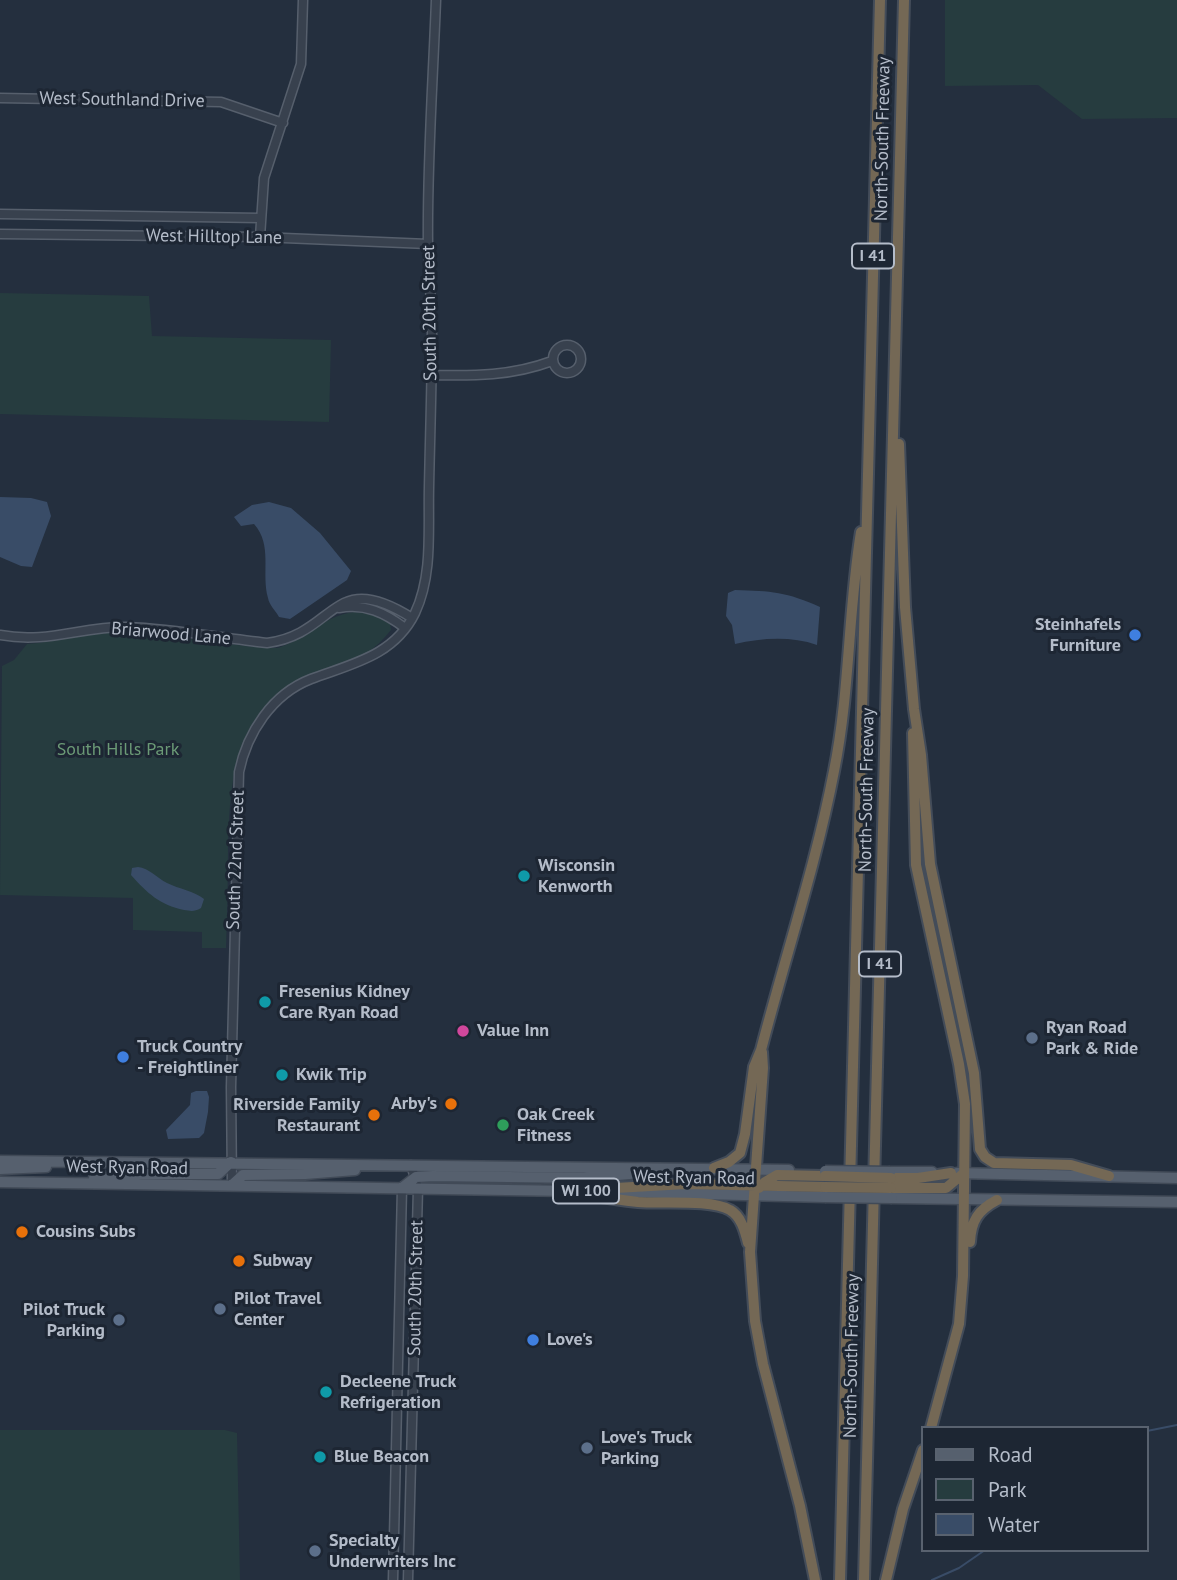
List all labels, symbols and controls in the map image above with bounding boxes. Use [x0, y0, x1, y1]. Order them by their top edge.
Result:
street label: North-South Freeway [871, 57, 895, 221]
street label: West Southland Drive [39, 88, 205, 112]
street label: West Hilltop Lane [146, 225, 282, 249]
road number: I 41 [852, 244, 894, 268]
street label: South 20th Street [418, 245, 442, 381]
place label: Steinhafels Furniture [1035, 614, 1121, 656]
street label: Briarwood Lane [110, 618, 232, 650]
marker: Steinhafels Furniture [1127, 627, 1143, 643]
street label: North-South Freeway [855, 708, 879, 872]
park label: South Hills Park [57, 739, 179, 761]
street label: South 22nd Street [223, 790, 249, 930]
place label: Wisconsin Kenworth [538, 855, 615, 898]
marker: Wisconsin Kenworth [516, 868, 532, 884]
road number: I 41 [859, 952, 901, 976]
place label: Fresenius Kidney Care Ryan Road [279, 981, 410, 1024]
marker: Fresenius Kidney Care Ryan Road [257, 994, 273, 1010]
place label: Ryan Road Park & Ride [1046, 1017, 1138, 1060]
place label: Value Inn [477, 1020, 549, 1042]
marker: Value Inn [455, 1023, 471, 1039]
marker: Ryan Road Park & Ride [1024, 1030, 1040, 1046]
place label: Truck Country - Freightliner [137, 1036, 242, 1078]
marker: Truck Country - Freightliner [115, 1049, 131, 1065]
place label: Kwik Trip [296, 1064, 367, 1086]
marker: Kwik Trip [274, 1067, 290, 1083]
place label: Arby's [391, 1093, 437, 1115]
place label: Riverside Family Restaurant [233, 1094, 360, 1136]
marker: Arby's [443, 1096, 459, 1112]
place label: Oak Creek Fitness [517, 1104, 595, 1146]
marker: Riverside Family Restaurant [366, 1107, 382, 1123]
marker: Oak Creek Fitness [495, 1117, 511, 1133]
street label: West Ryan Road [66, 1156, 188, 1180]
street label: West Ryan Road [633, 1166, 755, 1190]
road number: WI 100 [553, 1178, 619, 1204]
street label: South 20th Street [404, 1220, 428, 1356]
place label: Cousins Subs [36, 1221, 136, 1243]
marker: Cousins Subs [14, 1224, 30, 1240]
place label: Subway [253, 1250, 312, 1272]
marker: Subway [231, 1253, 247, 1269]
street label: North-South Freeway [840, 1274, 864, 1438]
place label: Pilot Travel Center [234, 1288, 321, 1330]
place label: Pilot Truck Parking [23, 1299, 105, 1342]
marker: Pilot Travel Center [212, 1301, 228, 1317]
marker: Pilot Truck Parking [111, 1312, 127, 1328]
place label: Love's [547, 1329, 593, 1351]
marker: Love's [525, 1332, 541, 1348]
place label: Decleene Truck Refrigeration [340, 1371, 456, 1414]
marker: Decleene Truck Refrigeration [318, 1384, 334, 1400]
legend [922, 1426, 1149, 1552]
place label: Love's Truck Parking [601, 1427, 692, 1470]
marker: Love's Truck Parking [579, 1440, 595, 1456]
text: Road [988, 1441, 1032, 1468]
place label: Blue Beacon [334, 1446, 429, 1468]
marker: Blue Beacon [312, 1449, 328, 1465]
text: Park [988, 1476, 1027, 1503]
text: Water [988, 1511, 1040, 1538]
place label: Specialty Underwriters Inc [329, 1530, 456, 1572]
marker: Specialty Underwriters Inc [307, 1543, 323, 1559]

